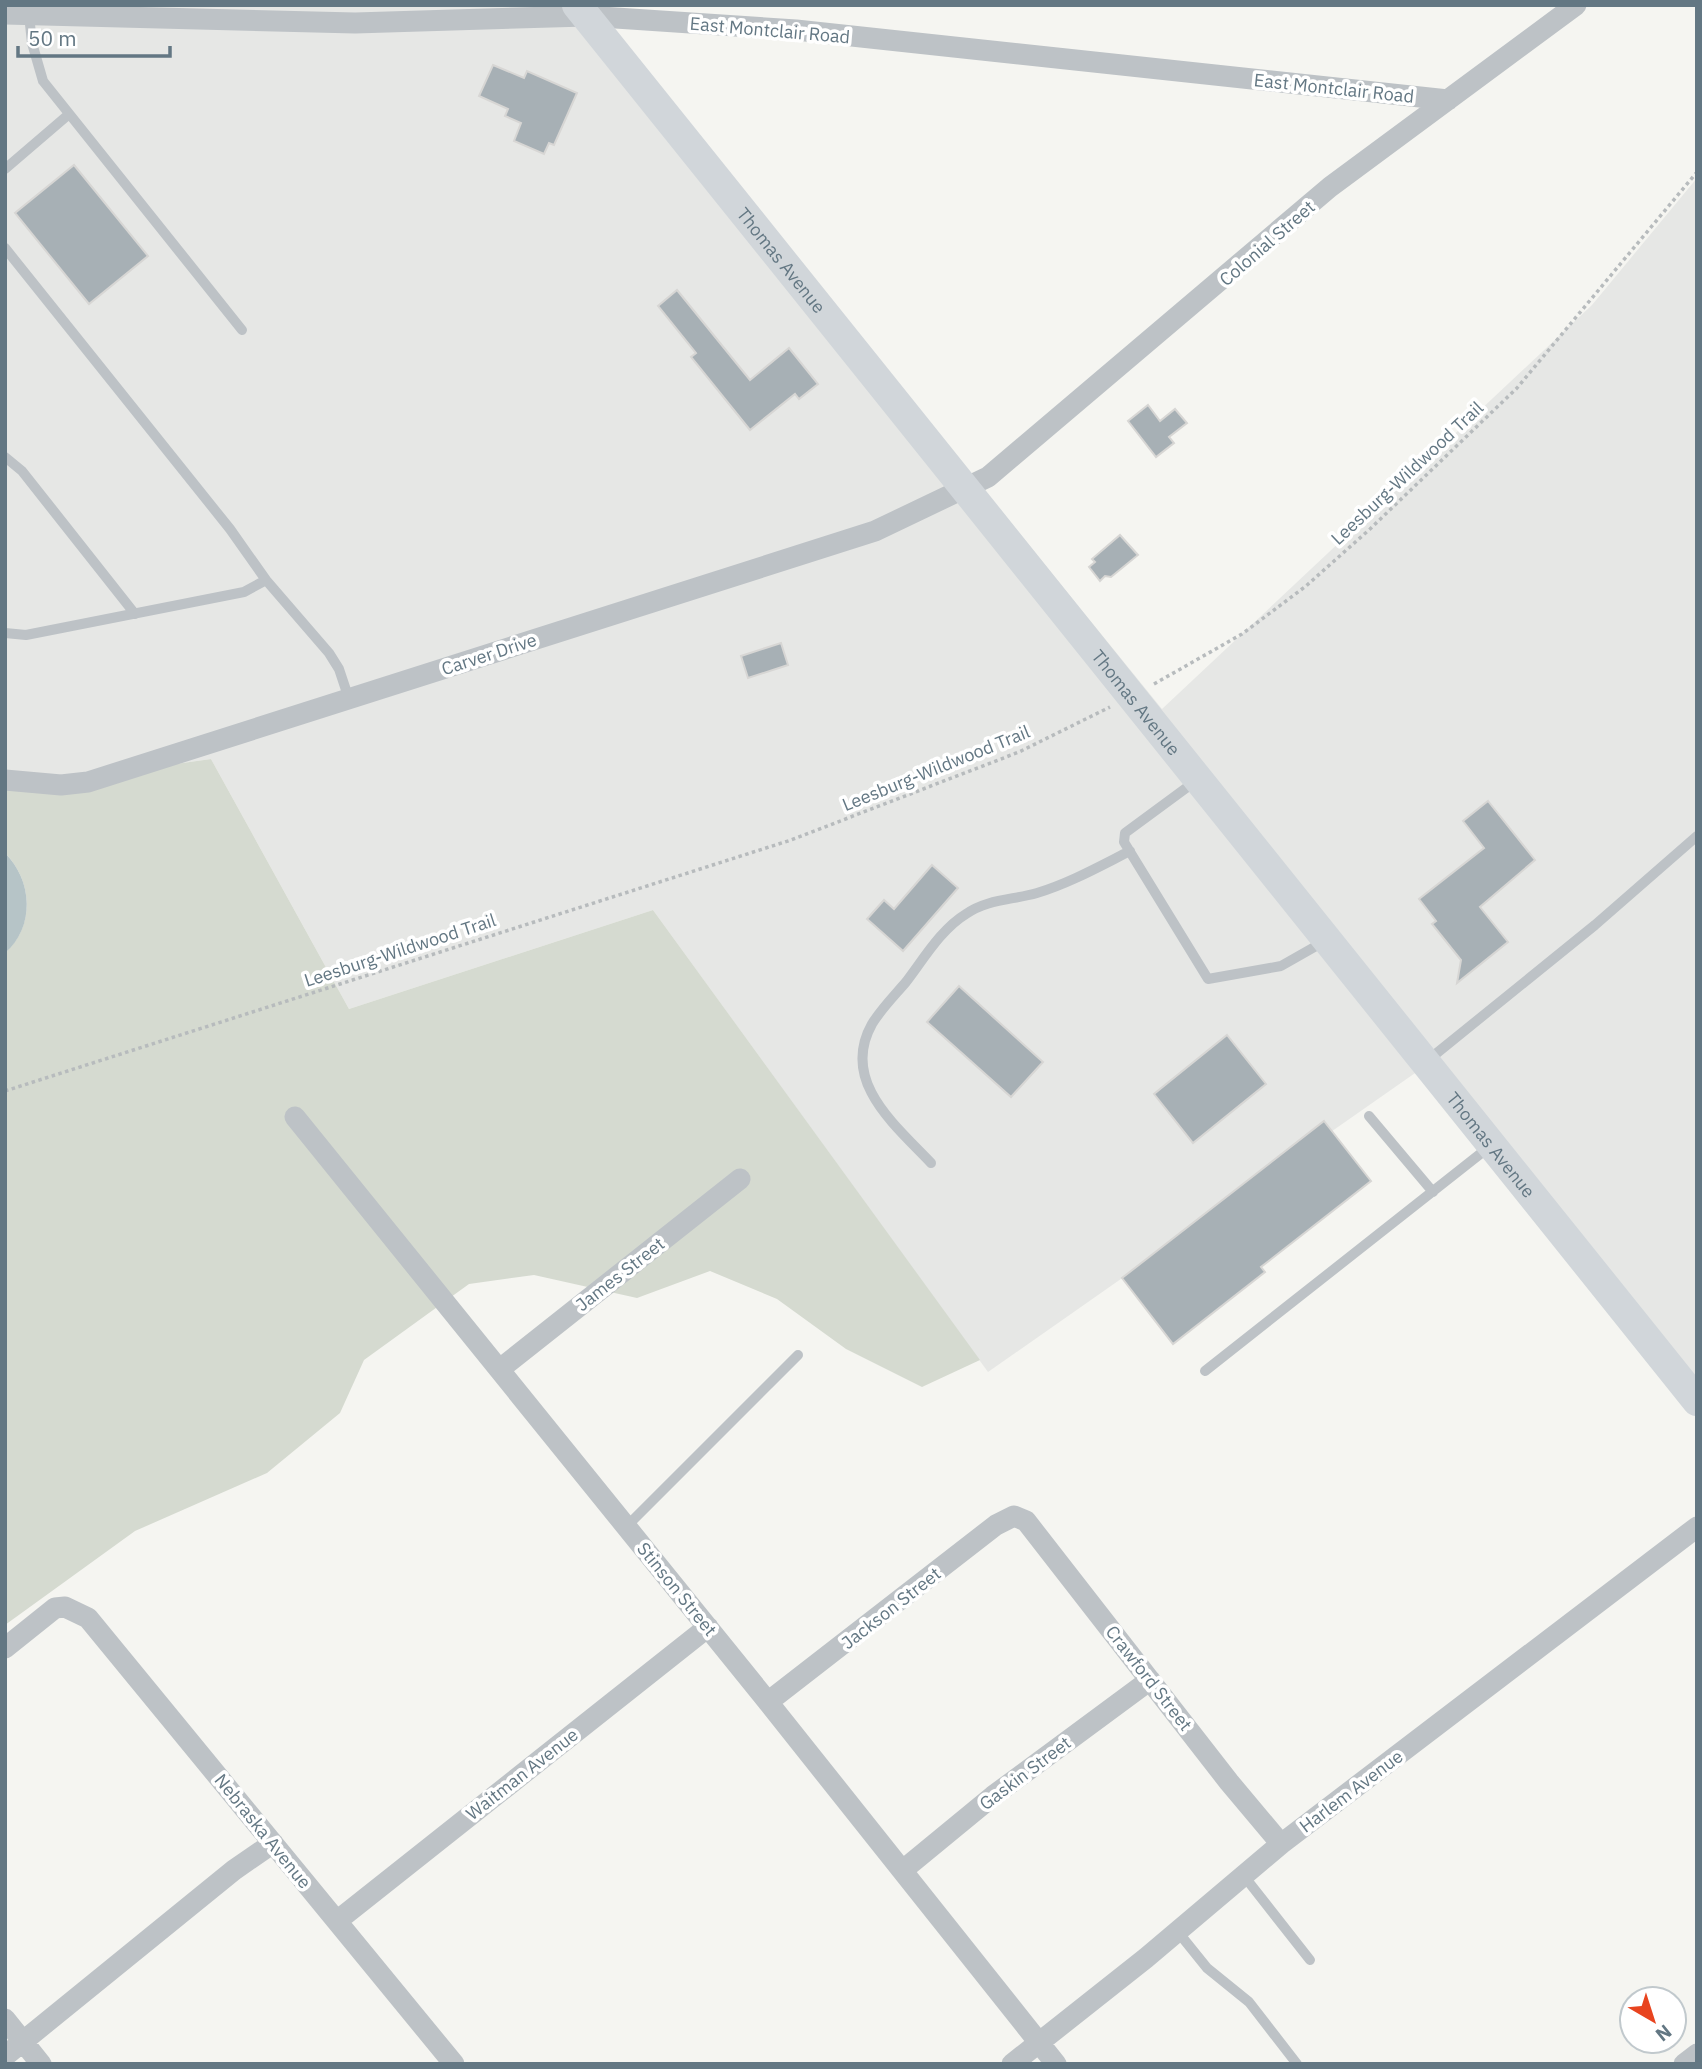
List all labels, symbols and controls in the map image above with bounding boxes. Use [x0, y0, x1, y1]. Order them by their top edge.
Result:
street label: East Montclair Road [689, 12, 851, 48]
scale bar [18, 14, 170, 58]
text: 50 m [28, 24, 77, 52]
street label: East Montclair Road [1253, 68, 1415, 108]
street label: Colonial Street [1215, 195, 1319, 291]
street label: Thomas Avenue [732, 202, 831, 318]
street label: Leesburg-Wildwood Trail [1326, 396, 1488, 550]
street label: Carver Drive [438, 628, 540, 680]
street label: Thomas Avenue [1087, 645, 1186, 760]
street label: Leesburg-Wildwood Trail [839, 720, 1033, 816]
street label: Leesburg-Wildwood Trail [301, 908, 499, 992]
street label: Thomas Avenue [1442, 1087, 1541, 1202]
street label: James Street [571, 1232, 669, 1316]
street label: Stinson Street [632, 1537, 722, 1641]
street label: Jackson Street [837, 1562, 945, 1654]
street label: Crawford Street [1101, 1621, 1197, 1735]
street label: Waitman Avenue [461, 1723, 583, 1825]
street label: Gaskin Street [975, 1731, 1075, 1815]
street label: Harlem Avenue [1295, 1745, 1407, 1837]
street label: Nebraska Avenue [210, 1769, 316, 1893]
north arrow [1618, 1985, 1688, 2055]
text: N [1651, 2020, 1677, 2047]

